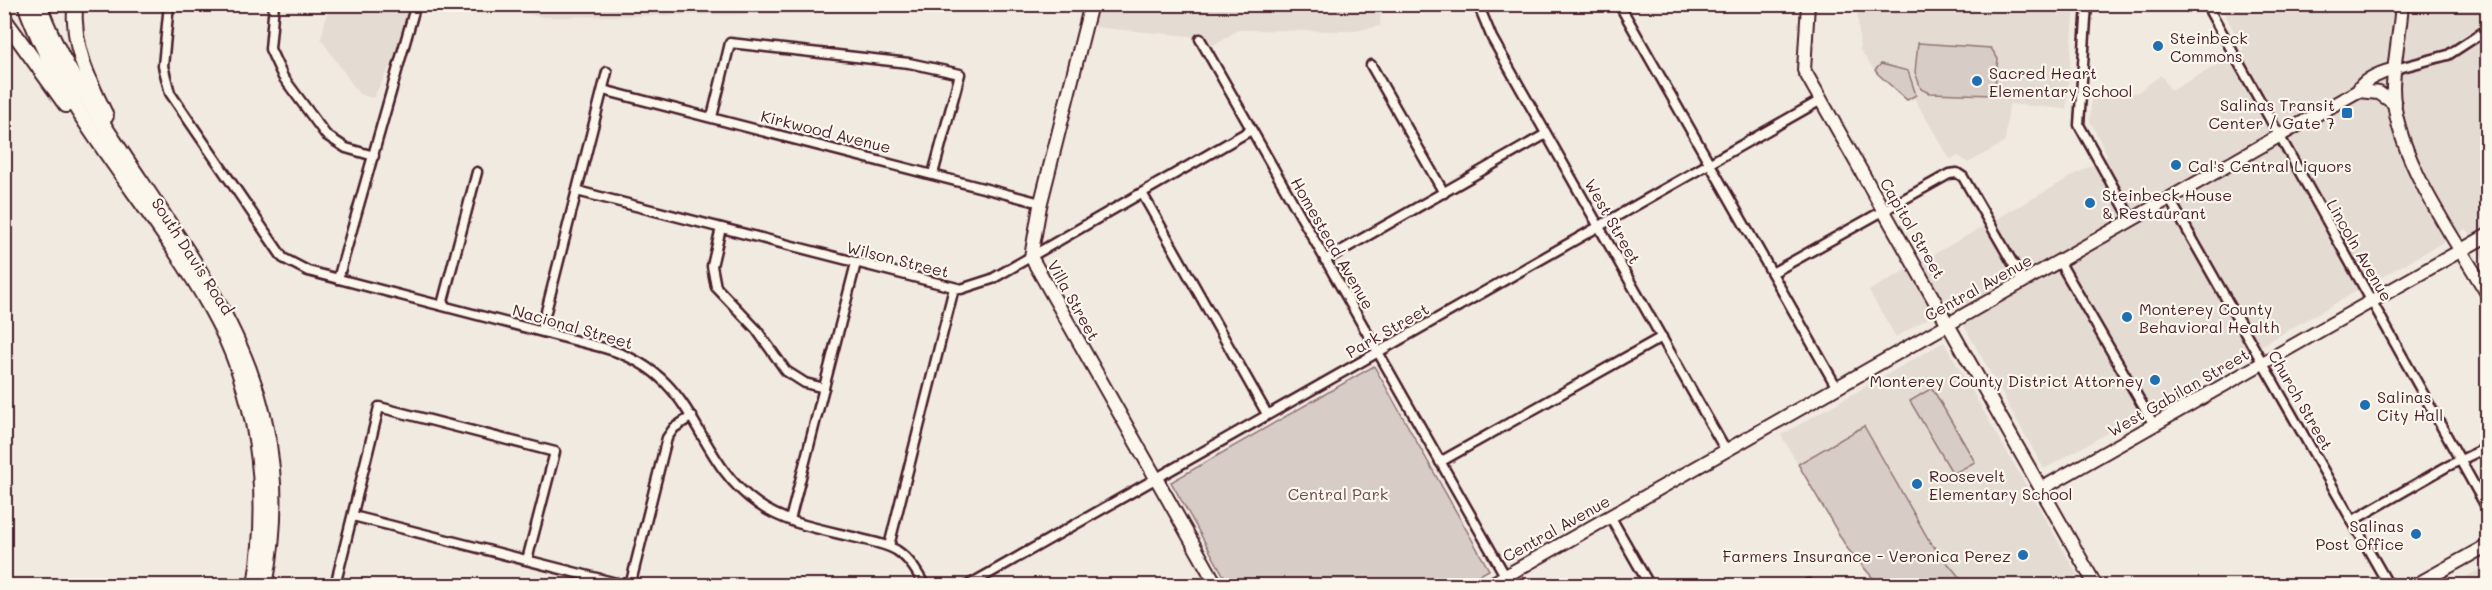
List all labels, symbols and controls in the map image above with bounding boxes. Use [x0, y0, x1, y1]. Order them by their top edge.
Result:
place label: Steinbeck Commons [2170, 27, 2248, 66]
marker: Steinbeck Commons [2151, 39, 2165, 53]
place label: Sacred Heart Elementary School [1989, 62, 2133, 101]
marker: Sacred Heart Elementary School [1970, 74, 1984, 88]
place label: Salinas Transit Center / Gate 7 [2208, 94, 2335, 133]
street label: Kirkwood Avenue [759, 105, 893, 157]
marker: Salinas Transit Center / Gate 7 [2340, 106, 2354, 120]
place label: Cal's Central Liquors [2188, 155, 2352, 176]
marker: Cal's Central Liquors [2169, 158, 2183, 172]
street label: Homestead Avenue [1287, 173, 1379, 313]
street label: Capitol Street [1876, 174, 1950, 282]
street label: West Street [1580, 175, 1646, 267]
place label: Steinbeck House & Restaurant [2102, 184, 2232, 223]
street label: South Davis Road [147, 193, 239, 319]
street label: Lincoln Avenue [2322, 195, 2398, 305]
marker: Steinbeck House & Restaurant [2083, 196, 2097, 210]
street label: Wilson Street [844, 236, 952, 282]
street label: Central Avenue [1921, 249, 2035, 325]
street label: Villa Street [1043, 256, 1105, 344]
street label: Park Street [1342, 298, 1432, 362]
place label: Monterey County Behavioral Health [2139, 298, 2279, 337]
street label: Nacional Street [510, 299, 636, 353]
marker: Monterey County Behavioral Health [2120, 310, 2134, 324]
street label: West Gabilan Street [2104, 343, 2252, 441]
street label: Church Street [2264, 346, 2338, 454]
place label: Monterey County District Attorney [1870, 370, 2143, 391]
marker: Monterey County District Attorney [2148, 373, 2162, 387]
place label: Salinas City Hall [2377, 386, 2443, 425]
marker: Salinas City Hall [2358, 398, 2372, 412]
place label: Roosevelt Elementary School [1929, 465, 2073, 504]
marker: Roosevelt Elementary School [1910, 477, 1924, 491]
park label: Central Park [1288, 483, 1388, 504]
street label: Central Avenue [1499, 490, 1613, 566]
place label: Salinas Post Office [2315, 515, 2404, 554]
marker: Salinas Post Office [2409, 527, 2423, 541]
place label: Farmers Insurance - Veronica Perez [1722, 545, 2011, 566]
marker: Farmers Insurance - Veronica Perez [2016, 548, 2030, 562]

